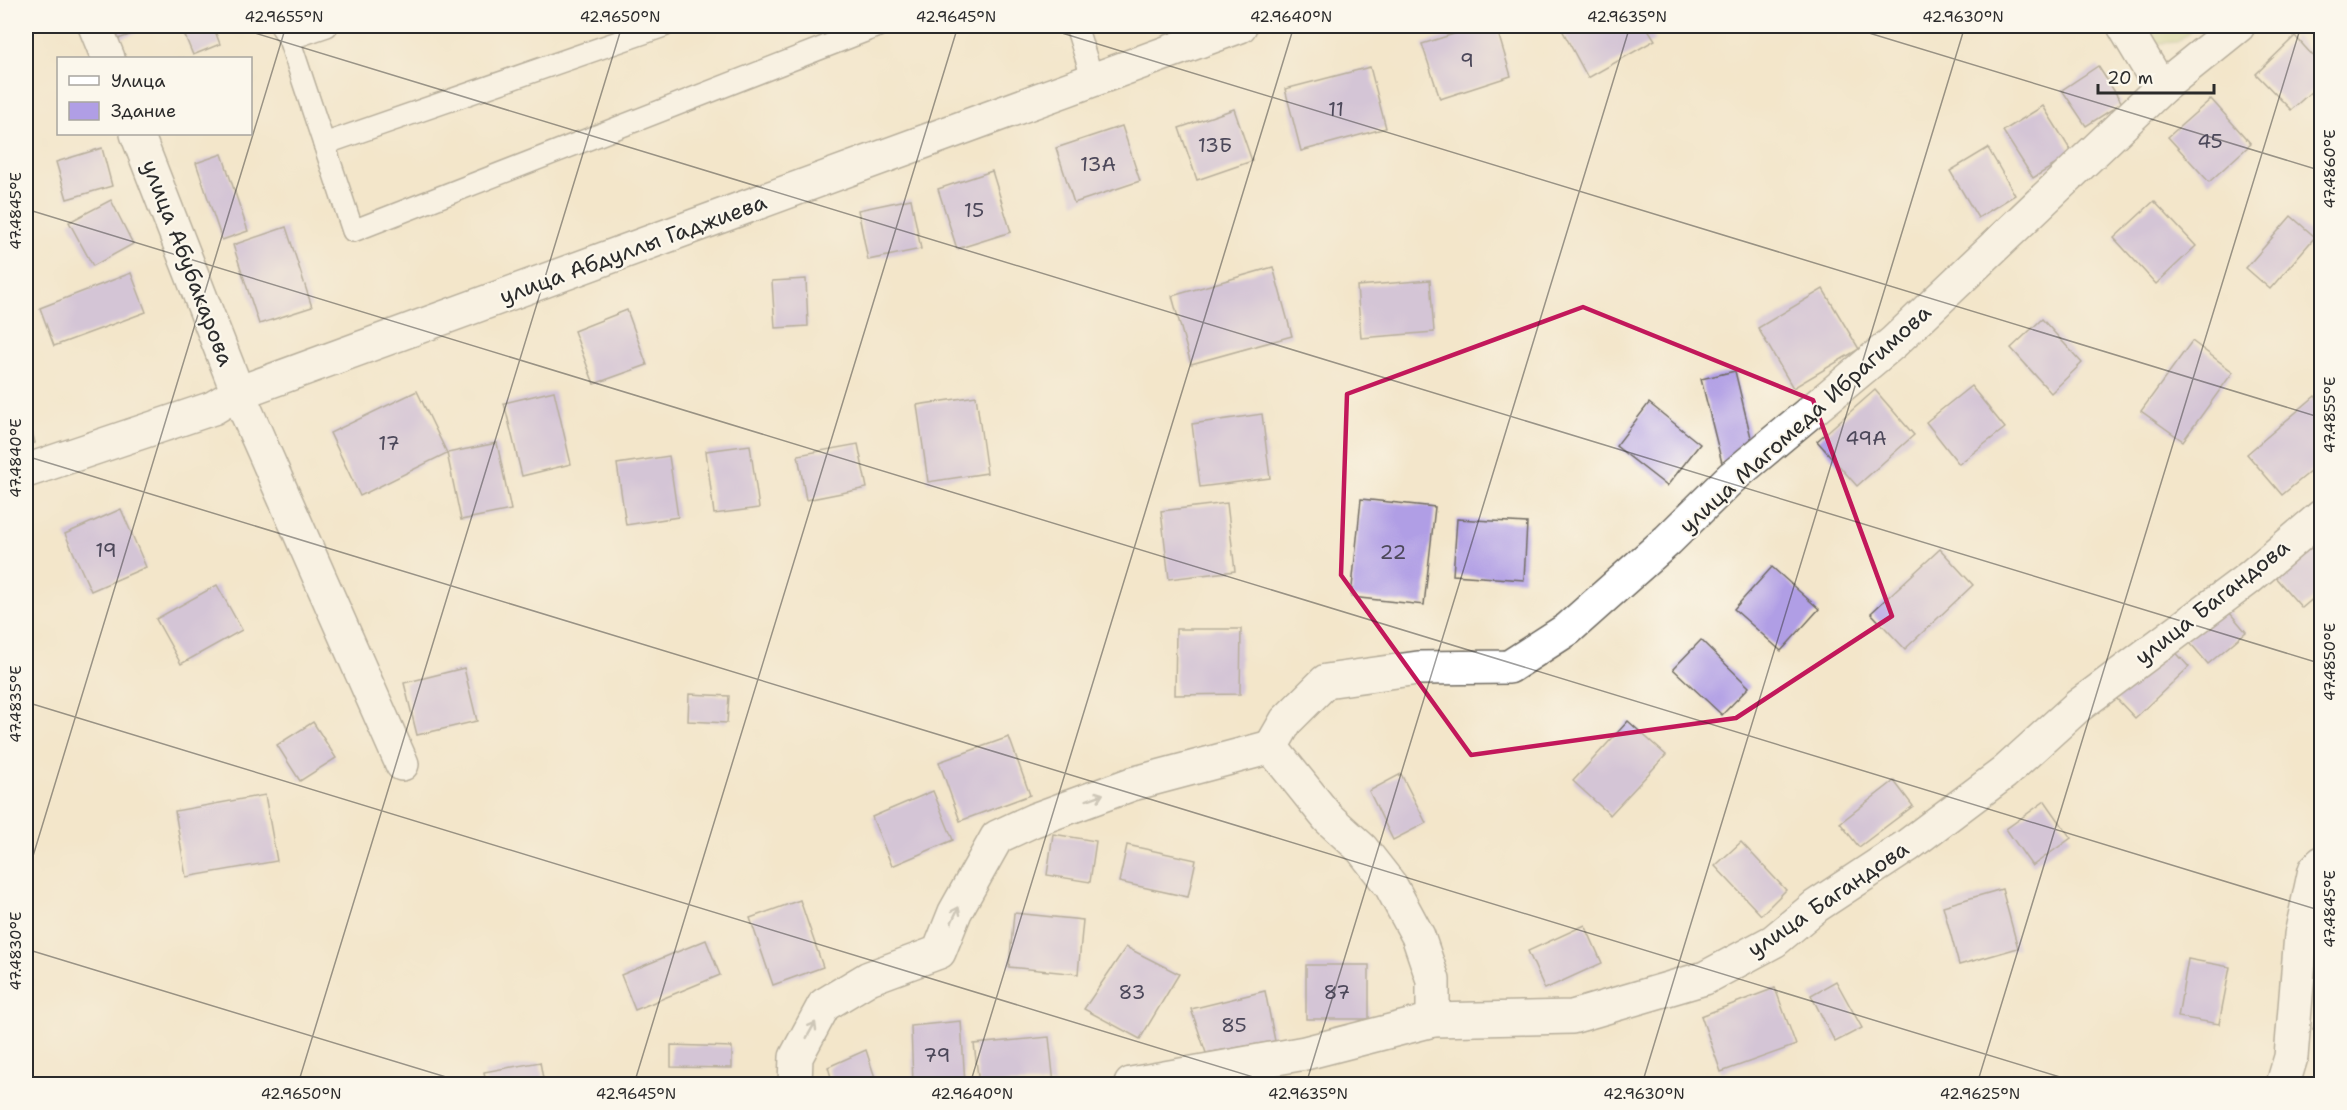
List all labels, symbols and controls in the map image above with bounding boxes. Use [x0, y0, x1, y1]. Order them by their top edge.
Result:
text: 42.9655°N [244, 7, 324, 27]
text: 42.9650°N [580, 7, 660, 27]
text: 42.9645°N [916, 7, 996, 27]
text: 42.9640°N [1250, 7, 1332, 27]
text: 42.9635°N [1587, 7, 1667, 27]
text: 42.9630°N [1922, 7, 2004, 27]
house number: 9 [1460, 47, 1474, 73]
legend [57, 57, 252, 135]
scale bar [2098, 57, 2214, 95]
text: 20 m [2107, 66, 2153, 90]
text: Улица [111, 69, 165, 93]
house number: 11 [1328, 96, 1344, 122]
text: Здание [111, 99, 176, 123]
house number: 45 [2197, 128, 2223, 154]
text: 47.4860°E [2320, 129, 2340, 209]
house number: 13Б [1198, 132, 1232, 158]
house number: 13А [1080, 151, 1116, 177]
street label: улица Абубакарова [135, 156, 241, 371]
text: 47.4845°E [6, 172, 26, 250]
street label: улица Абдуллы Гаджиева [496, 187, 771, 311]
house number: 15 [964, 197, 984, 223]
street label: улица Магомеда Ибрагимова [1673, 298, 1937, 540]
text: 47.4855°E [2320, 377, 2340, 453]
text: 47.4840°E [6, 418, 26, 498]
house number: 49А [1845, 425, 1887, 451]
house number: 17 [378, 430, 400, 456]
street label: улица Багандова [2129, 532, 2296, 672]
house number: 19 [95, 537, 117, 563]
house number: 22 [1380, 539, 1407, 565]
text: 47.4850°E [2320, 623, 2340, 701]
text: 47.4835°E [6, 665, 26, 743]
one-way arrow [1086, 791, 1104, 802]
street label: улица Багандова [1742, 834, 1915, 964]
text: 47.4845°E [2320, 870, 2340, 948]
one-way arrow [949, 907, 961, 925]
text: 47.4830°E [6, 912, 26, 990]
house number: 83 [1119, 979, 1145, 1005]
house number: 87 [1324, 979, 1350, 1005]
house number: 85 [1221, 1012, 1247, 1038]
one-way arrow [805, 1022, 817, 1039]
house number: 79 [923, 1042, 951, 1068]
text: 42.9650°N [261, 1084, 341, 1104]
text: 42.9645°N [596, 1084, 676, 1104]
text: 42.9640°N [931, 1084, 1013, 1104]
text: 42.9635°N [1268, 1084, 1348, 1104]
text: 42.9630°N [1603, 1084, 1685, 1104]
text: 42.9625°N [1940, 1084, 2020, 1104]

